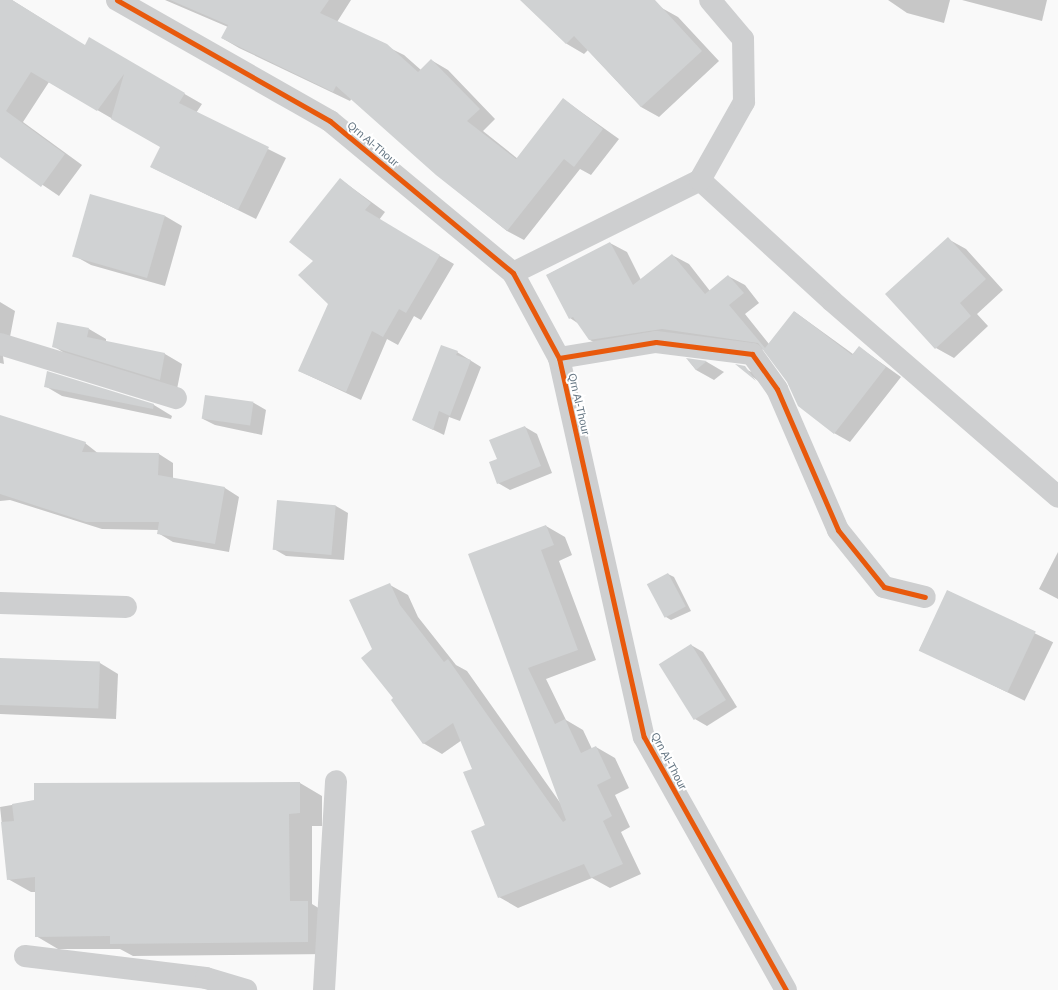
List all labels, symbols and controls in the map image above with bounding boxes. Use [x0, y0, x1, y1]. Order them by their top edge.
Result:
street label: Qrn Al-Thour [344, 119, 402, 169]
street label: Qrn Al-Thour [565, 372, 593, 436]
street label: Qrn Al-Thour [648, 730, 690, 792]

